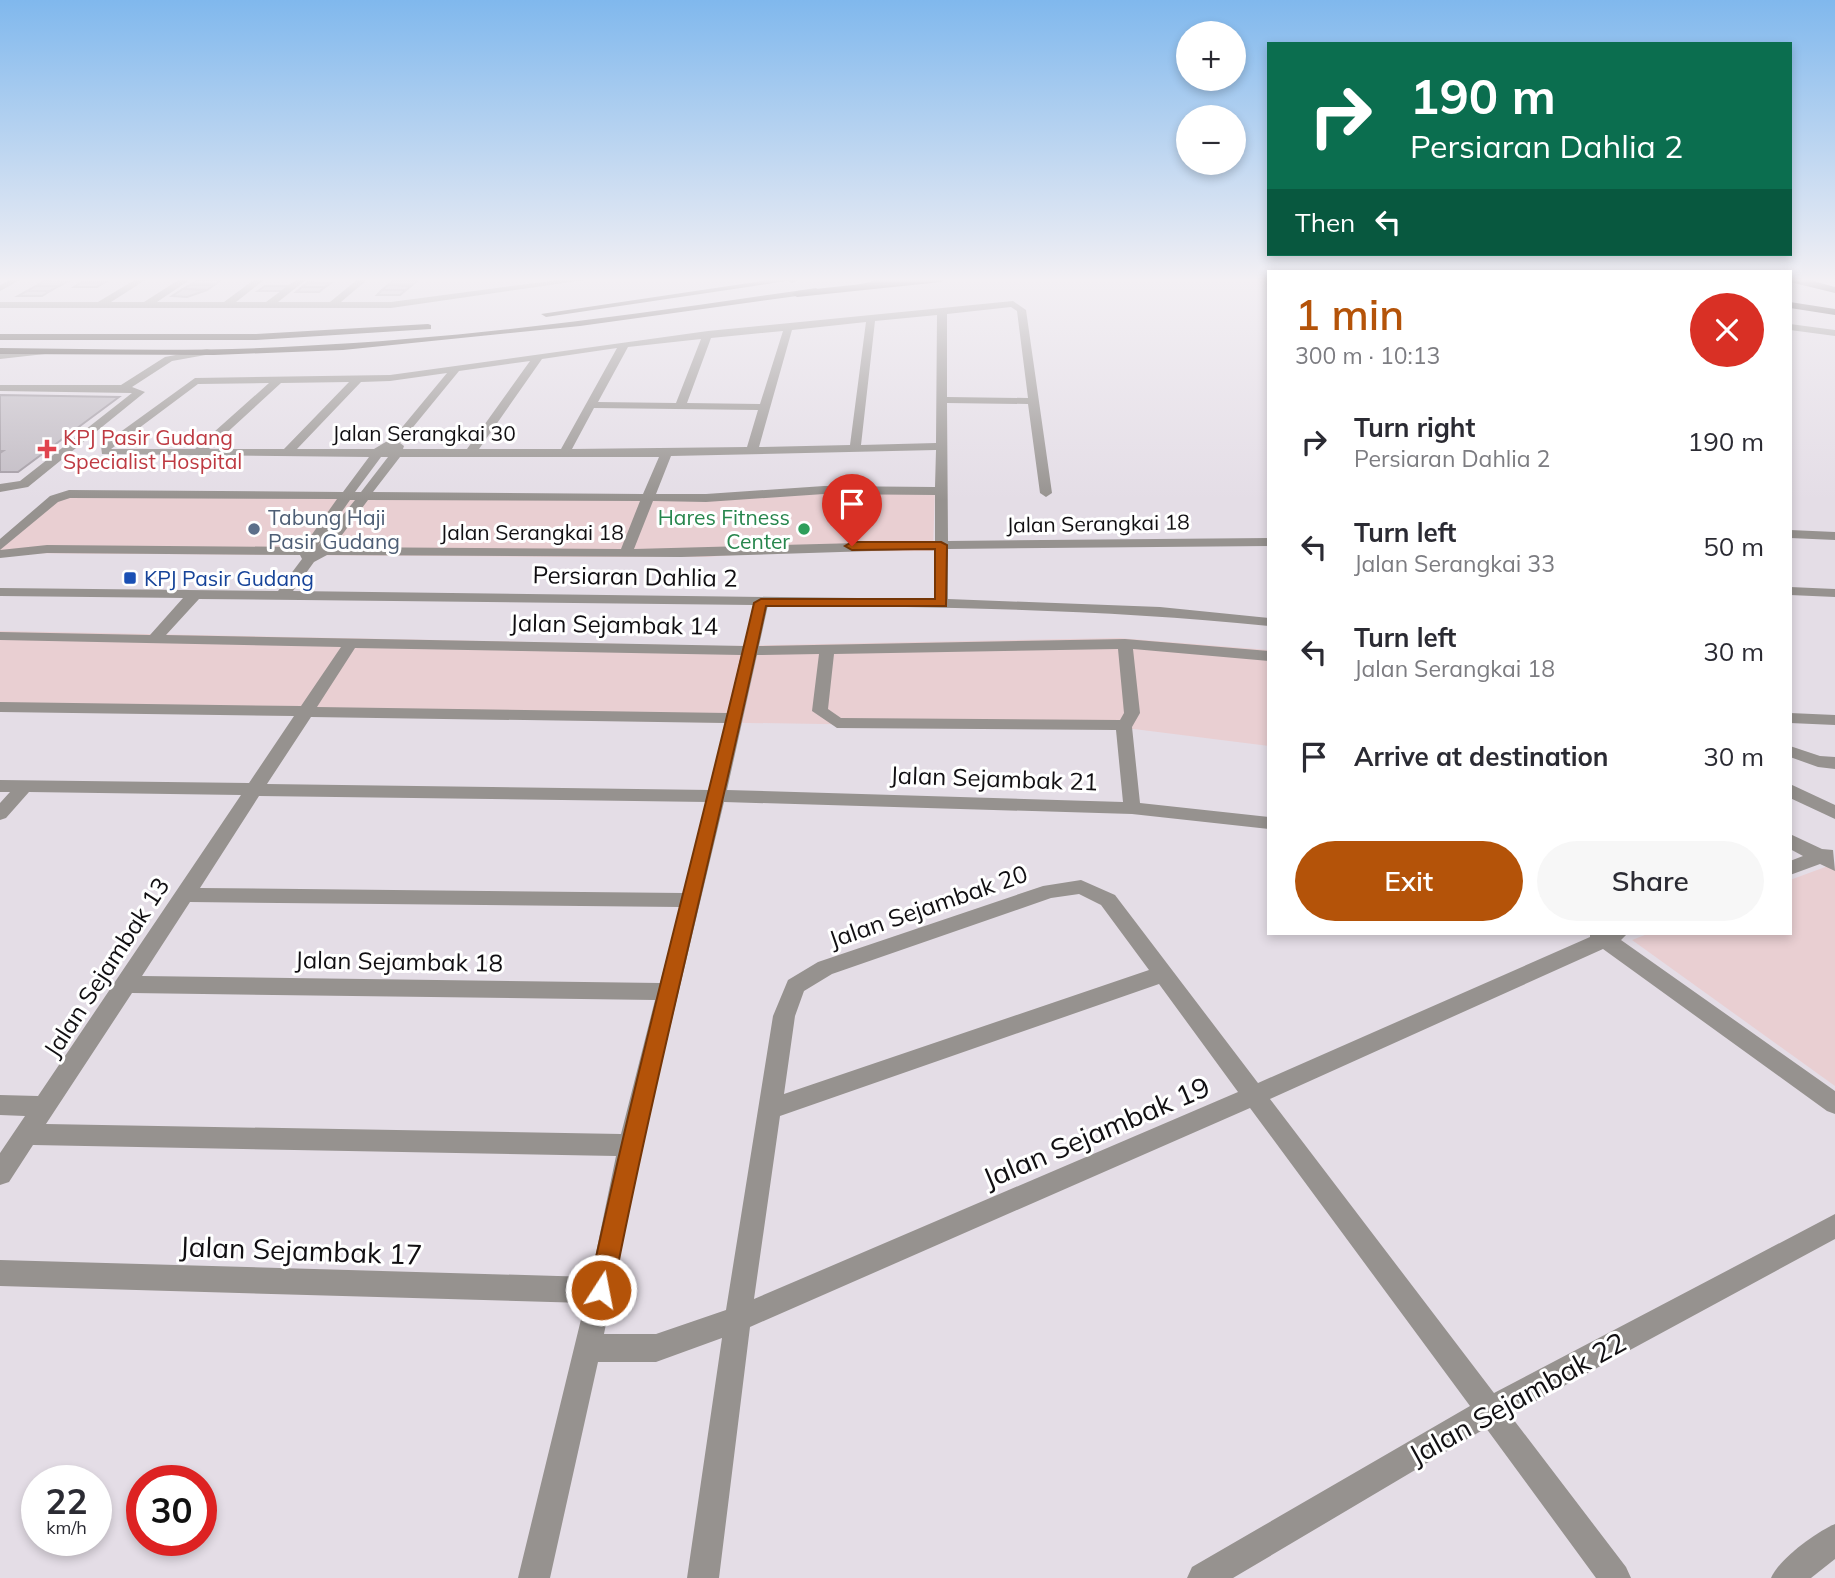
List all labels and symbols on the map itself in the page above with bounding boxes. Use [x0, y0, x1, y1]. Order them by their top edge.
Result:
street label: Jalan Serangkai 30 [332, 420, 516, 446]
place label: KPJ Pasir Gudang Specialist Hospital [63, 424, 242, 474]
marker: KPJ Pasir Gudang Specialist Hospital [37, 439, 57, 459]
pin [822, 474, 882, 546]
place label: Tabung Haji Pasir Gudang [268, 504, 400, 554]
place label: Hares Fitness Center [658, 504, 790, 554]
street label: Jalan Serangkai 18 [1006, 508, 1190, 538]
street label: Jalan Serangkai 18 [440, 519, 624, 545]
marker: Tabung Haji Pasir Gudang [246, 521, 262, 537]
marker: Hares Fitness Center [796, 521, 812, 537]
street label: Persiaran Dahlia 2 [532, 559, 738, 593]
place label: KPJ Pasir Gudang [144, 565, 314, 591]
marker: KPJ Pasir Gudang [122, 570, 138, 586]
street label: Jalan Sejambak 14 [510, 607, 718, 641]
street label: Jalan Sejambak 21 [889, 759, 1099, 797]
street label: Jalan Sejambak 20 [825, 858, 1031, 954]
street label: Jalan Sejambak 13 [37, 872, 175, 1062]
street label: Jalan Sejambak 18 [295, 944, 503, 978]
street label: Jalan Sejambak 19 [977, 1068, 1215, 1196]
street label: Jalan Sejambak 17 [179, 1228, 423, 1272]
position arrow [564, 1253, 638, 1327]
street label: Jalan Sejambak 22 [1402, 1324, 1632, 1472]
speed limit sign: 30 [126, 1465, 217, 1556]

